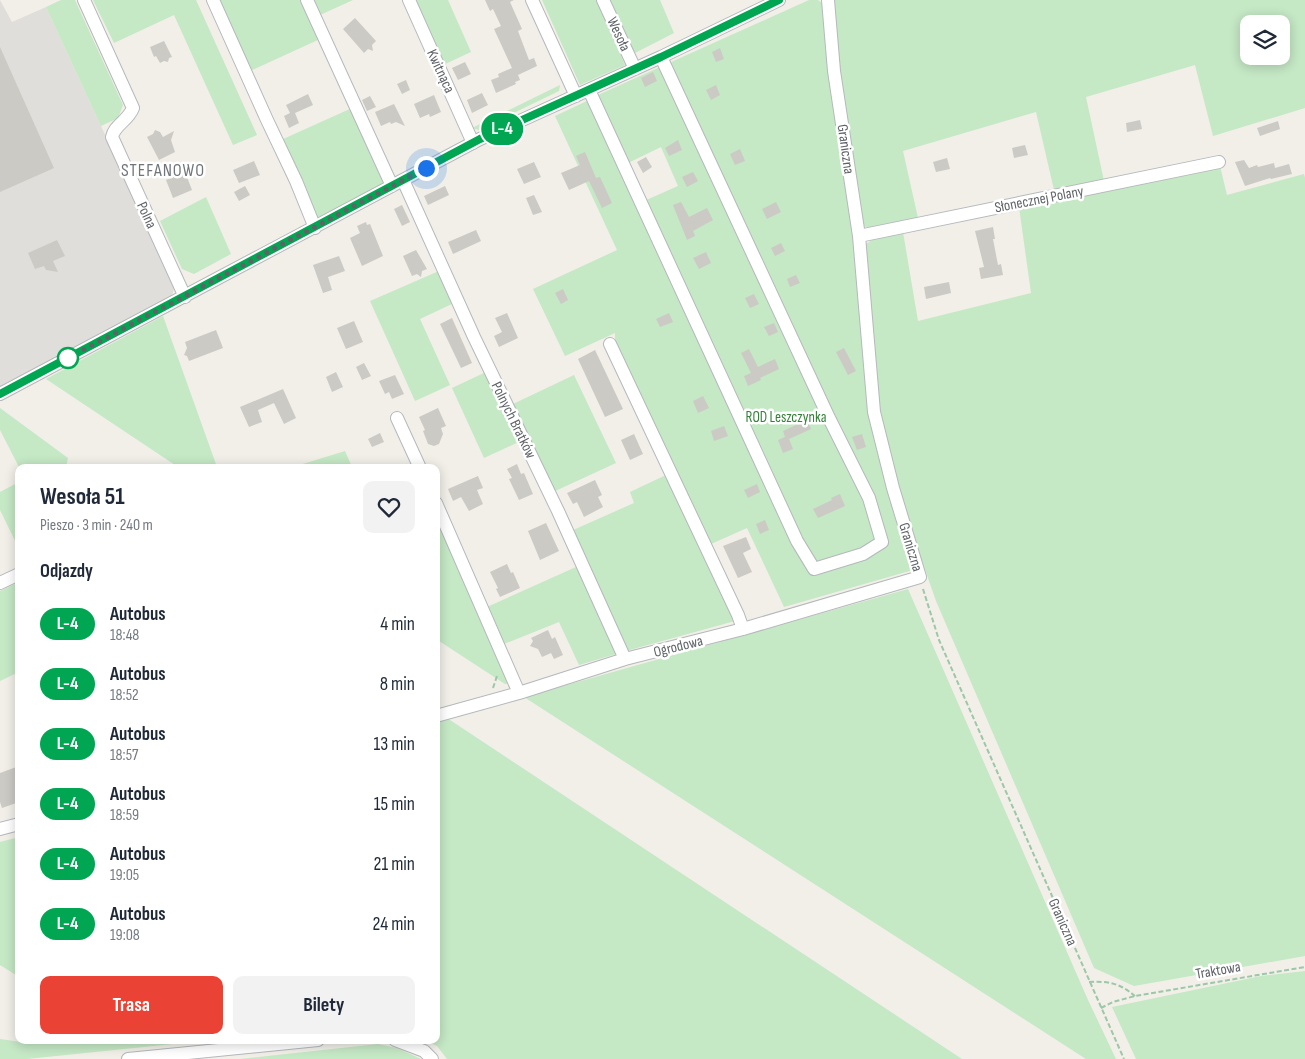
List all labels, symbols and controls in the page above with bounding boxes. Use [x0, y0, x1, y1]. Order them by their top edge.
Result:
street label: Wesoła [602, 14, 635, 55]
map controls [1240, 15, 1290, 65]
button: layers [1240, 15, 1290, 65]
street label: Kwitnąca [422, 46, 459, 96]
line badge: L-4 [473, 113, 531, 145]
text: L-4 [491, 118, 513, 139]
street label: Graniczna [833, 123, 858, 175]
your location [414, 156, 439, 181]
district label: STEFANOWO [121, 160, 205, 181]
street label: Słonecznej Polany [993, 182, 1085, 217]
street label: Polna [132, 199, 161, 232]
unlabelled marker [57, 347, 79, 369]
street label: Polnych Bratków [487, 379, 541, 462]
park label: ROD Leszczynka [746, 408, 827, 427]
button: heart [363, 481, 415, 533]
text: Wesoła 51 [40, 482, 125, 511]
text: Pieszo · 3 min · 240 m [40, 516, 153, 535]
street label: Graniczna [894, 520, 927, 574]
text: Odjazdy [40, 560, 93, 583]
text: Autobus [110, 603, 166, 626]
text: L-4 [57, 613, 78, 634]
text: 4 min [380, 613, 415, 636]
text: 18:48 [110, 626, 139, 645]
street label: Ogrodowa [652, 631, 705, 662]
text: Autobus [110, 663, 166, 686]
text: L-4 [57, 673, 78, 694]
text: 8 min [380, 673, 415, 696]
text: 18:52 [110, 686, 139, 705]
text: Autobus [110, 723, 166, 746]
text: L-4 [57, 733, 78, 754]
text: 13 min [374, 733, 415, 756]
text: 18:57 [110, 746, 138, 765]
text: Autobus [110, 783, 166, 806]
text: L-4 [57, 793, 78, 814]
text: 15 min [374, 793, 415, 816]
text: 18:59 [110, 806, 139, 825]
text: Autobus [110, 843, 166, 866]
text: L-4 [57, 853, 78, 874]
text: 21 min [374, 853, 415, 876]
text: 19:05 [110, 866, 139, 885]
street label: Graniczna [1044, 895, 1081, 949]
text: Autobus [110, 903, 166, 926]
text: L-4 [57, 913, 78, 934]
text: 24 min [372, 913, 415, 936]
text: 19:08 [110, 926, 140, 945]
street label: Traktowa [1194, 957, 1242, 984]
button: Trasa [40, 976, 223, 1034]
button: Bilety [233, 976, 415, 1034]

